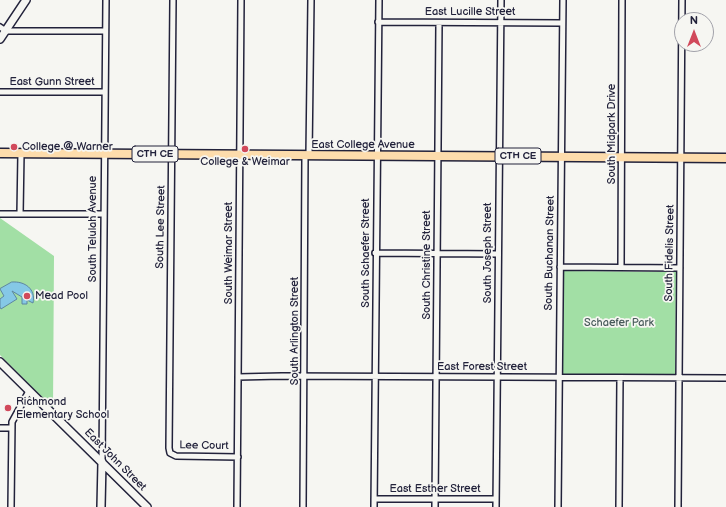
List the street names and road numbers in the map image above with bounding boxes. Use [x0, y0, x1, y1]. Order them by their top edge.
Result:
street label: East Lucille Street [425, 5, 515, 19]
street label: East Gunn Street [9, 75, 95, 89]
street label: South Midpark Drive [605, 84, 619, 184]
street label: East College Avenue [311, 138, 415, 152]
road number: CTH CE [132, 146, 178, 162]
road number: CTH CE [495, 148, 541, 164]
street label: South Telulah Avenue [86, 176, 100, 282]
street label: South Lee Street [154, 185, 168, 269]
street label: South Buchanan Street [542, 195, 558, 311]
street label: South Schaefer Street [359, 198, 373, 308]
street label: South Weimar Street [222, 202, 236, 304]
street label: South Joseph Street [481, 203, 495, 303]
street label: South Fidelis Street [663, 204, 677, 302]
street label: South Christine Street [420, 210, 434, 320]
street label: South Arlington Street [288, 277, 302, 385]
street label: East Forest Street [437, 360, 527, 374]
street label: East John Street [81, 426, 149, 494]
street label: Lee Court [179, 439, 229, 453]
street label: East Esther Street [389, 482, 481, 496]

